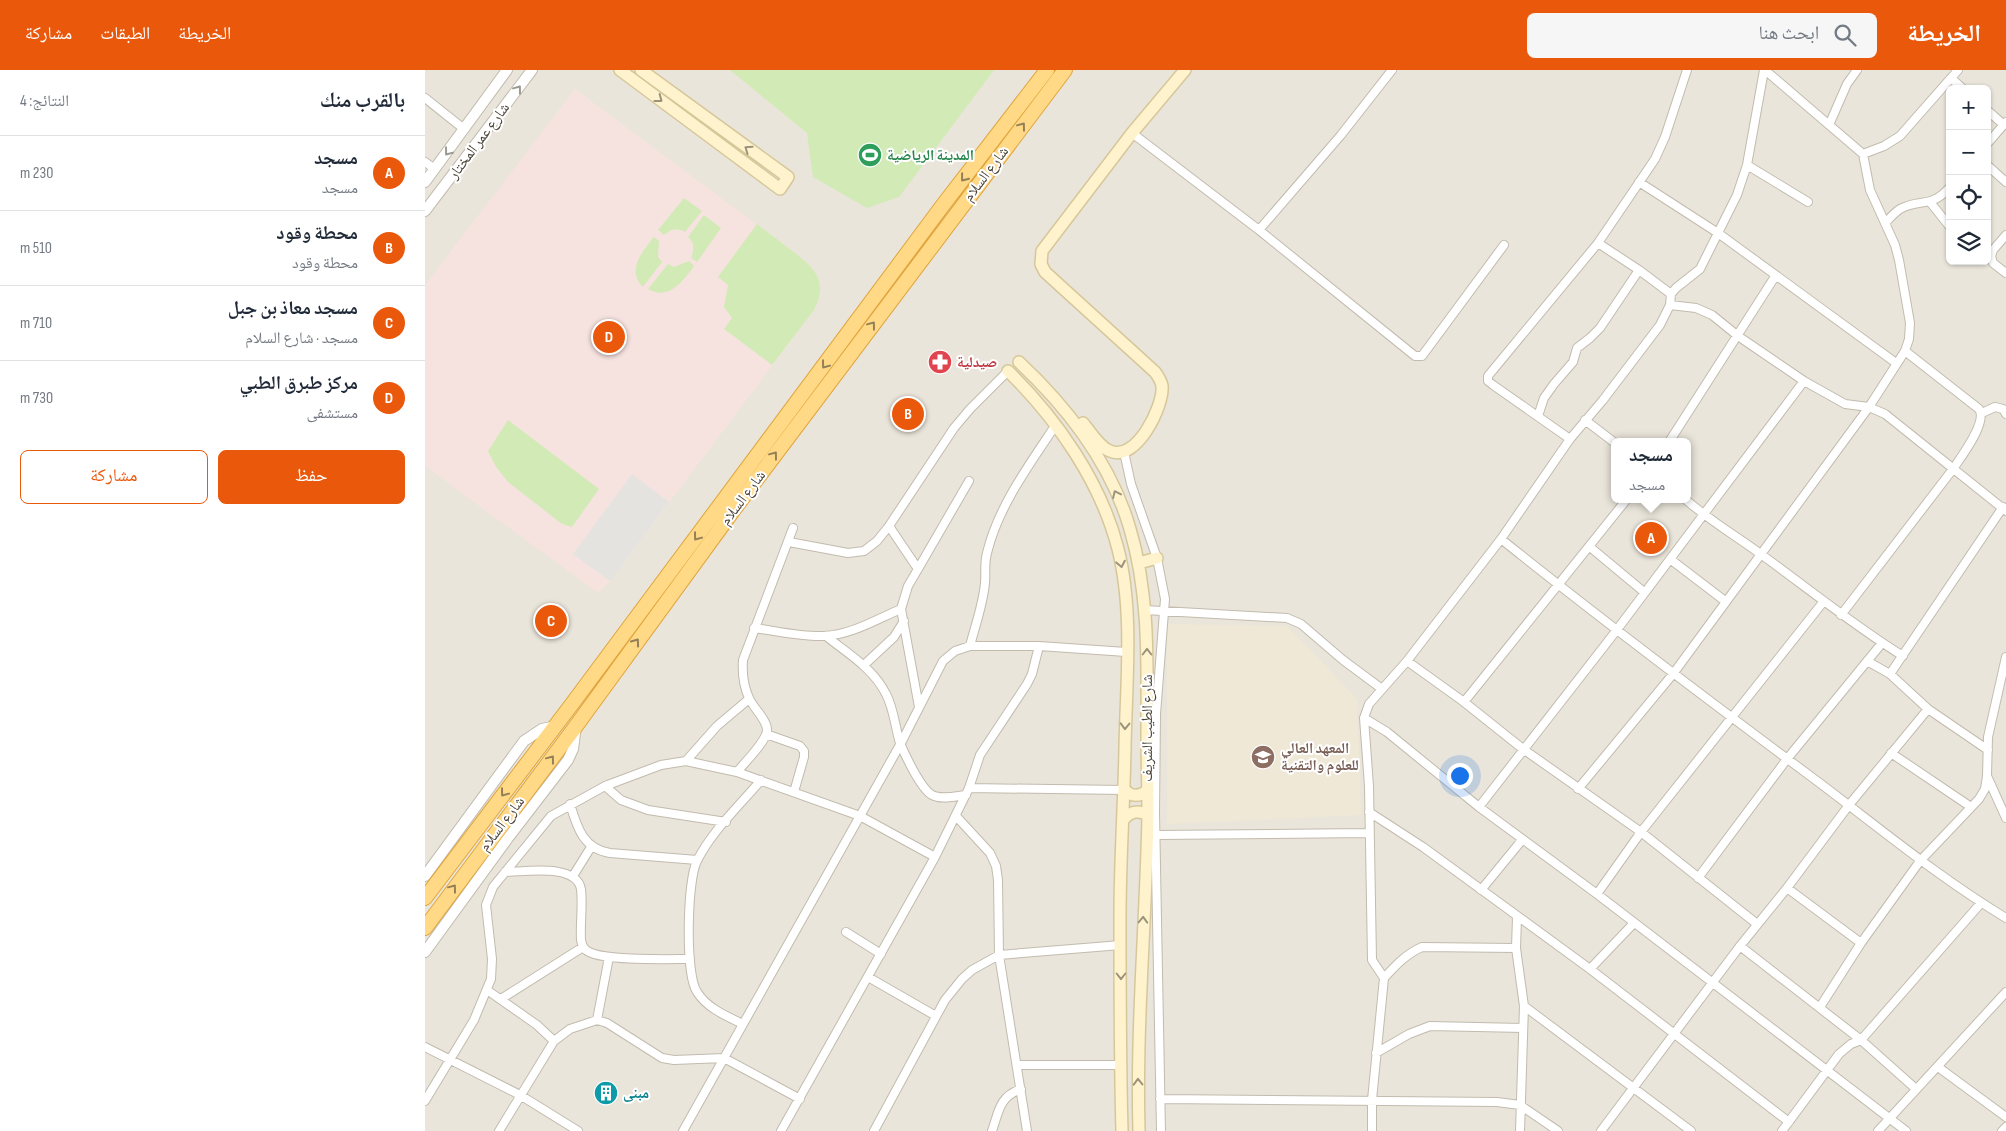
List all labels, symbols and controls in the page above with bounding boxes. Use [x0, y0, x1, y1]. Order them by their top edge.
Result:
search box [1527, 13, 1877, 58]
text: الخريطة [1907, 19, 1981, 48]
icon: search [1831, 21, 1859, 49]
text: ابحث هنا [1758, 22, 1819, 45]
text: مشاركة [25, 23, 72, 44]
text: الطبقات [100, 23, 150, 44]
text: الخريطة [178, 23, 231, 44]
one-way arrow [512, 85, 521, 95]
map controls [1946, 85, 1991, 265]
button: + [1946, 85, 1991, 130]
text: بالقرب منك [320, 88, 405, 113]
text: النتائج: 4 [20, 92, 69, 111]
one-way arrow [653, 93, 663, 102]
street label: شارع عمر المختار [443, 99, 514, 184]
one-way arrow [1017, 123, 1025, 132]
button: − [1946, 130, 1991, 175]
sports icon: المدينة الرياضية [857, 142, 883, 168]
street label: شارع السلام [959, 143, 1013, 205]
one-way arrow [445, 146, 453, 155]
one-way arrow [744, 146, 754, 155]
place label: المدينة الرياضية [887, 146, 974, 165]
text: مسجد [314, 147, 358, 170]
text: 230 m [20, 164, 53, 183]
text: A [385, 164, 393, 183]
one-way arrow [961, 172, 970, 182]
button: locate [1946, 175, 1991, 220]
text: مسجد [322, 179, 358, 198]
button: layers [1946, 220, 1991, 265]
text: محطة وقود [276, 222, 358, 245]
text: 510 m [20, 239, 52, 258]
text: B [385, 239, 393, 258]
text: محطة وقود [292, 254, 358, 273]
text: مسجد معاذ بن جبل [228, 297, 358, 320]
text: 710 m [20, 314, 52, 333]
text: C [385, 314, 393, 333]
pin: D [593, 318, 625, 356]
one-way arrow [866, 322, 874, 331]
text: مسجد · شارع السلام [245, 329, 358, 348]
pharmacy icon: صيدلية [927, 349, 953, 375]
place label: صيدلية [957, 353, 997, 372]
one-way arrow [823, 359, 831, 368]
text: مركز طبرق الطبي [239, 372, 358, 395]
text: 730 m [20, 389, 53, 408]
text: D [385, 389, 393, 408]
pin: B [892, 395, 924, 433]
text: مستشفى [307, 404, 358, 423]
popup [1611, 438, 1691, 503]
text: مسجد [1629, 444, 1673, 467]
button: مشاركة [20, 450, 208, 504]
button: حفظ [218, 450, 405, 504]
one-way arrow [768, 451, 777, 461]
street label: شارع السلام [716, 467, 770, 529]
text: مسجد [1629, 476, 1665, 495]
one-way arrow [1112, 490, 1123, 499]
pin: A [1635, 519, 1667, 557]
one-way arrow [694, 531, 702, 540]
one-way arrow [1115, 559, 1125, 568]
pin: C [535, 602, 567, 640]
one-way arrow [630, 638, 639, 648]
one-way arrow [1142, 648, 1152, 656]
street label: شارع الطيب الشريف [1138, 674, 1157, 782]
one-way arrow [1120, 722, 1130, 730]
place label: المعهد العالي للعلوم والتقنية [1281, 739, 1359, 775]
school or university icon: المعهد العالي للعلوم والتقنية [1250, 744, 1276, 770]
one-way arrow [546, 756, 554, 765]
your location [1447, 763, 1473, 789]
one-way arrow [502, 787, 510, 796]
street label: شارع السلام [475, 793, 529, 855]
one-way arrow [448, 885, 457, 894]
one-way arrow [1138, 916, 1148, 924]
one-way arrow [1116, 972, 1126, 980]
one-way arrow [1132, 1078, 1143, 1086]
building icon: مبنى [593, 1080, 619, 1106]
place label: مبنى [623, 1084, 649, 1103]

